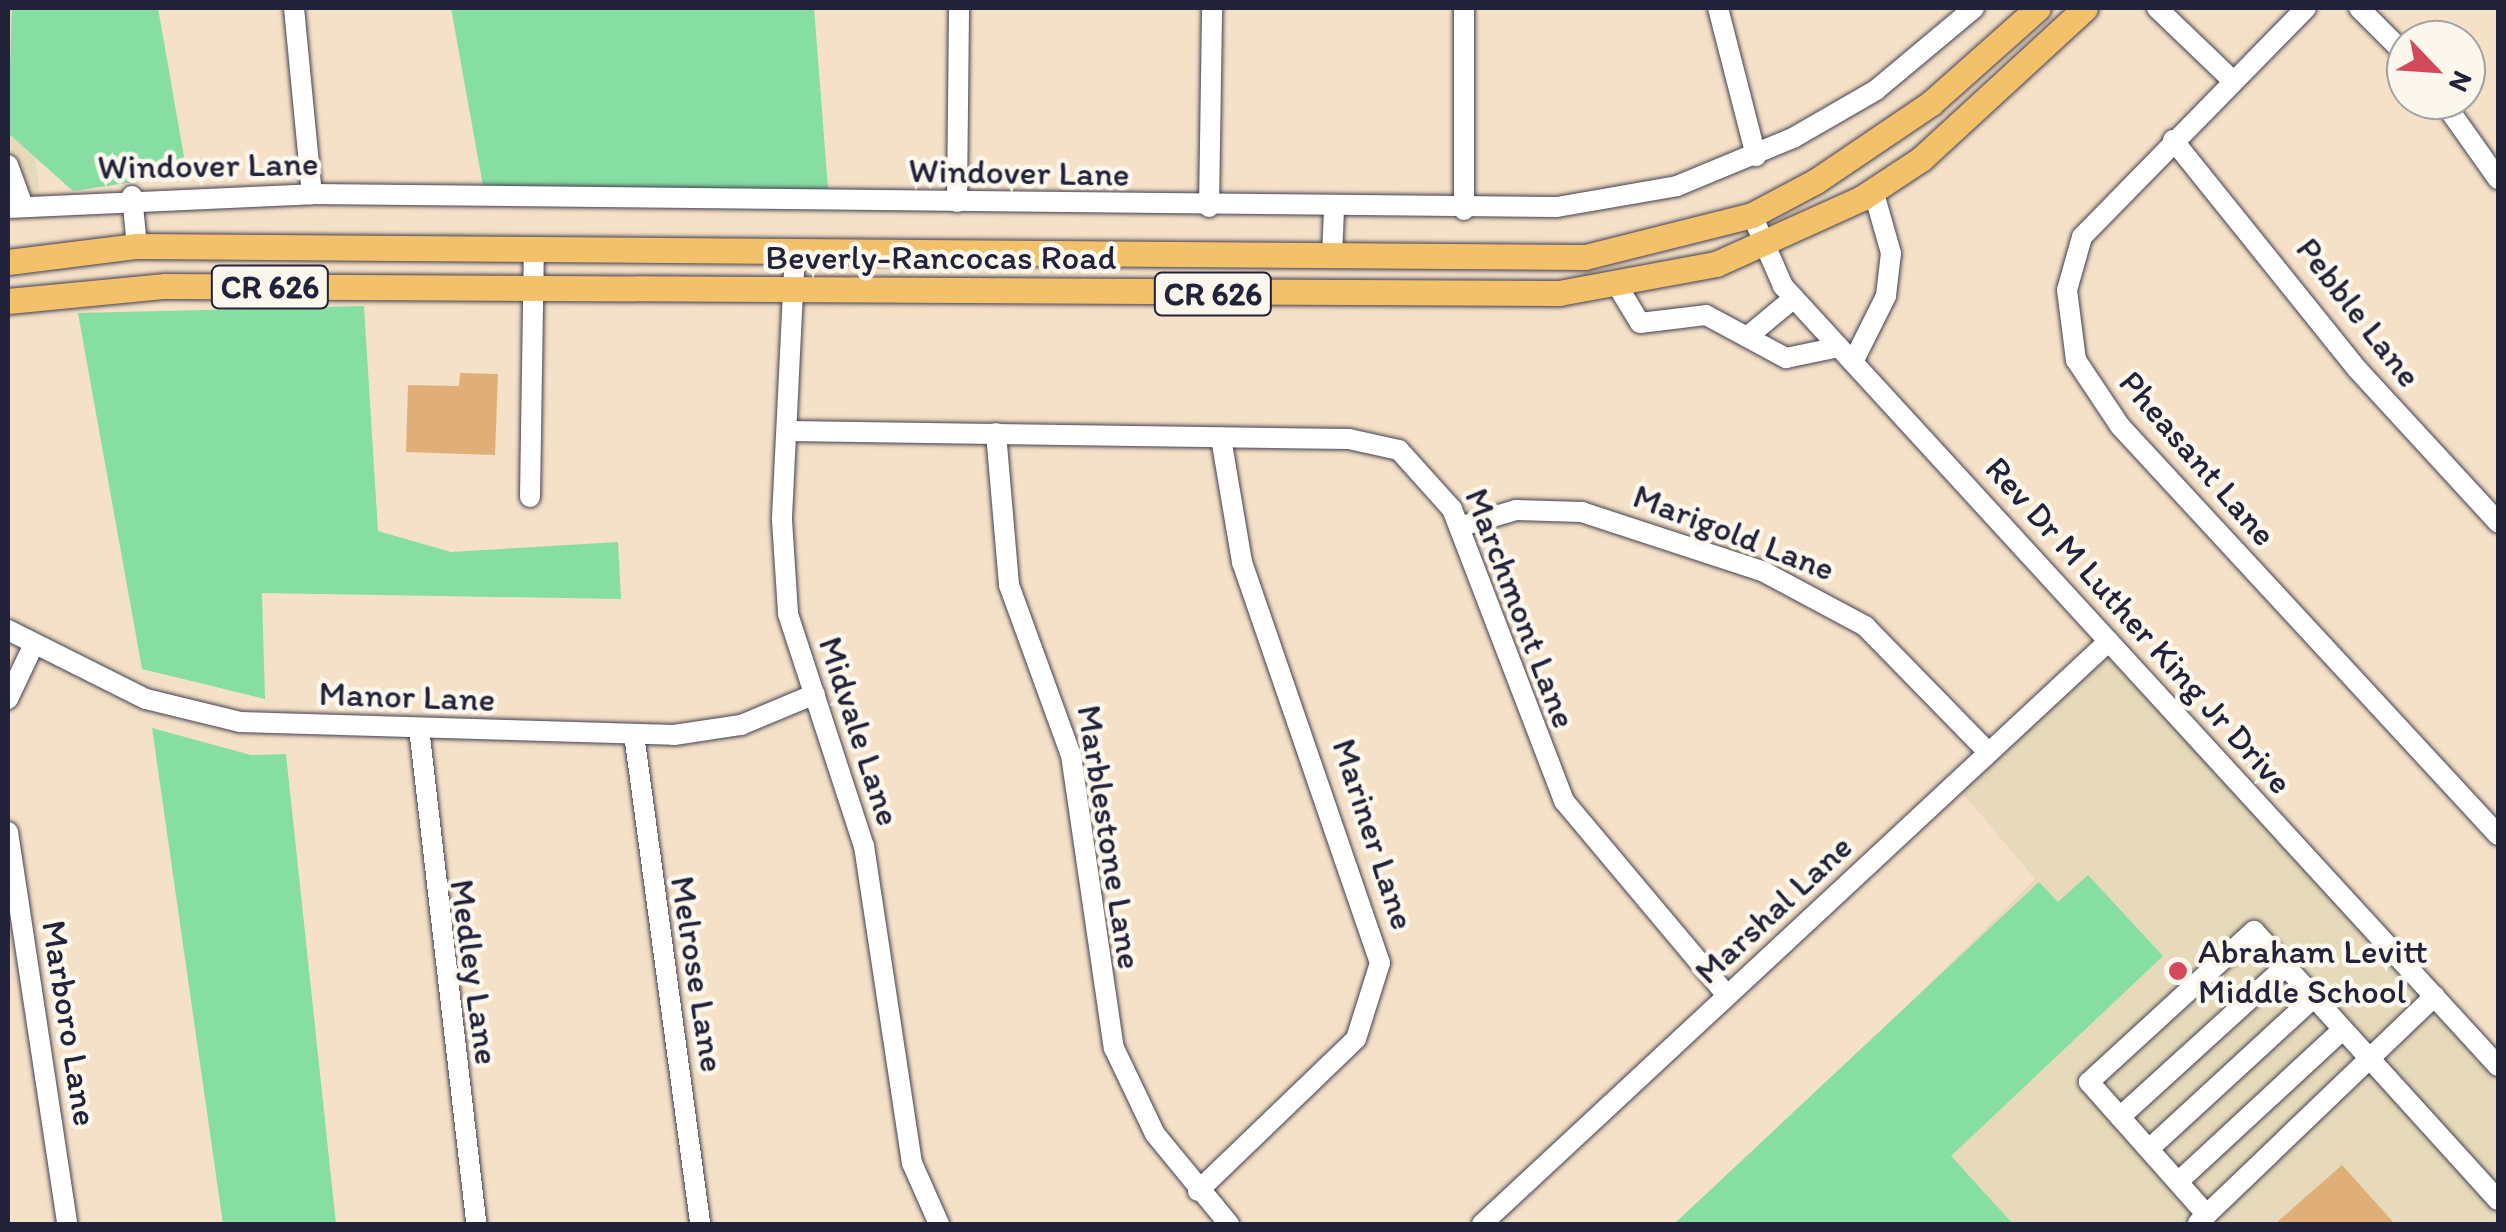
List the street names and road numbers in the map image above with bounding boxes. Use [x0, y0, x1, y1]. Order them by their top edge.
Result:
street label: Windover Lane [96, 142, 320, 188]
street label: Windover Lane [907, 149, 1131, 195]
street label: Pebble Lane [2287, 229, 2431, 395]
street label: Beverly-Rancocas Road [766, 236, 1116, 278]
road number: CR 626 [210, 260, 330, 314]
road number: CR 626 [1153, 267, 1273, 321]
street label: Pheasant Lane [2110, 361, 2286, 555]
street label: Rev Dr M Luther King Jr Drive [1975, 447, 2303, 803]
street label: Marigold Lane [1627, 474, 1841, 590]
street label: Marchmont Lane [1456, 482, 1586, 734]
street label: Midvale Lane [810, 631, 910, 831]
street label: Manor Lane [318, 672, 496, 720]
street label: Marblestone Lane [1068, 702, 1152, 972]
street label: Mariner Lane [1323, 733, 1425, 935]
street label: Marshal Lane [1685, 825, 1861, 993]
street label: Melrose Lane [662, 873, 734, 1075]
street label: Medley Lane [441, 877, 509, 1067]
street label: Marboro Lane [33, 917, 107, 1129]

